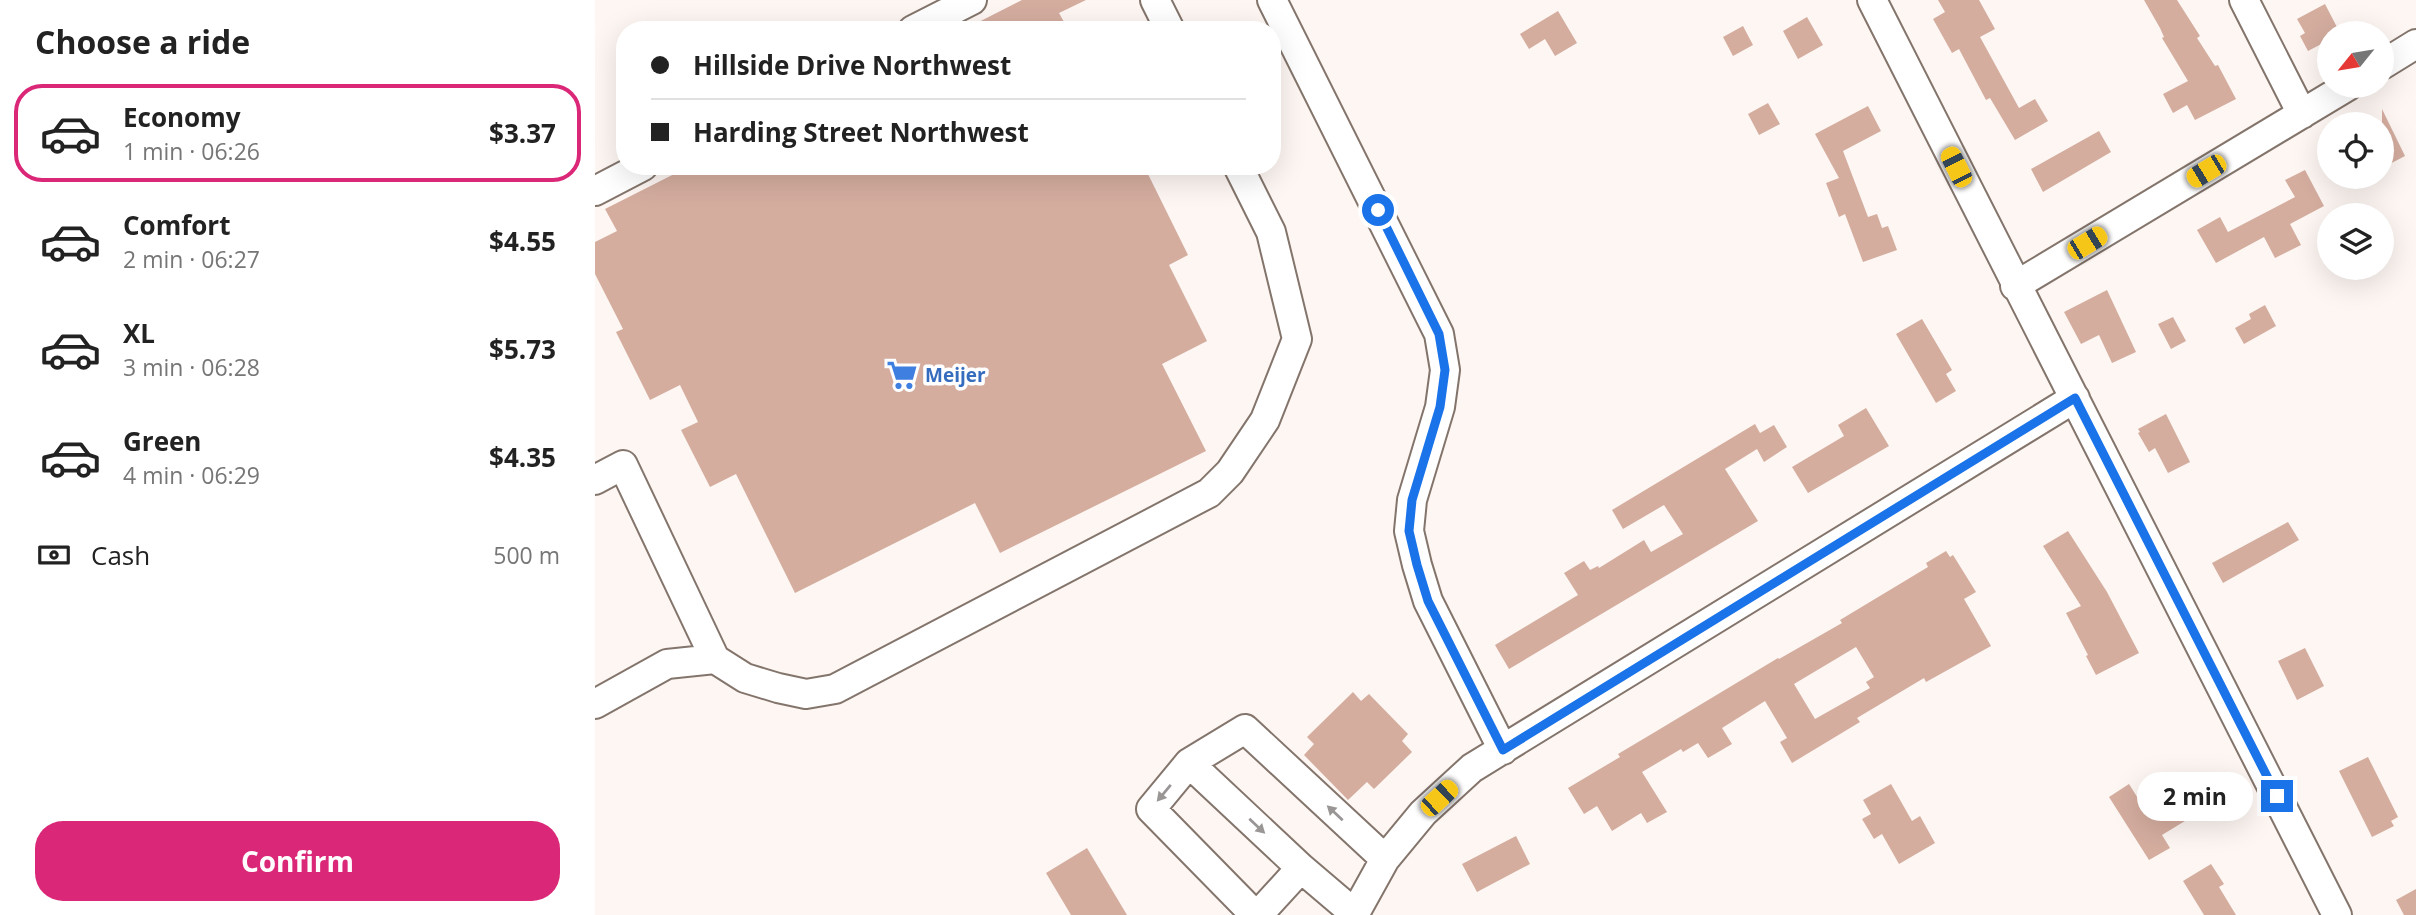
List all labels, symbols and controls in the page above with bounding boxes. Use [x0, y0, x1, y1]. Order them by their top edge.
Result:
text: Choose a ride [35, 20, 250, 63]
north arrow [2317, 21, 2394, 98]
map controls [2317, 21, 2394, 280]
text: Hillside Drive Northwest [693, 47, 1011, 83]
text: Economy [123, 99, 241, 135]
icon: car [39, 102, 102, 165]
button: locate [2317, 112, 2394, 189]
text: Harding Street Northwest [693, 114, 1029, 150]
text: $3.37 [489, 115, 556, 151]
text: 1 min · 06:26 [123, 135, 260, 167]
car [1938, 144, 1975, 190]
car [2183, 151, 2230, 191]
route start [1362, 194, 1394, 226]
button: layers [2317, 203, 2394, 280]
text: Comfort [123, 207, 230, 243]
icon: car [39, 210, 102, 273]
text: $4.55 [489, 223, 556, 259]
car [2064, 223, 2111, 263]
text: 2 min · 06:27 [123, 243, 260, 275]
text: XL [123, 315, 155, 351]
icon: car [39, 318, 102, 381]
text: $5.73 [489, 331, 556, 367]
text: 3 min · 06:28 [123, 351, 260, 383]
supermarket icon: Meijer [885, 358, 919, 392]
place label: Meijer [925, 362, 986, 388]
text: Green [123, 423, 201, 459]
icon: car [39, 426, 102, 489]
text: $4.35 [489, 439, 556, 475]
text: 4 min · 06:29 [123, 459, 260, 491]
icon: cash [35, 536, 73, 574]
text: Cash [91, 537, 150, 573]
text: 500 m [493, 539, 560, 571]
callout: 2 min [2137, 772, 2253, 820]
car [1417, 776, 1462, 820]
text: 2 min [2163, 780, 2227, 812]
route end [2261, 780, 2293, 812]
one-way arrow [1156, 784, 1172, 802]
one-way arrow [1326, 805, 1344, 821]
one-way arrow [1248, 818, 1265, 834]
button: Confirm [35, 821, 560, 901]

